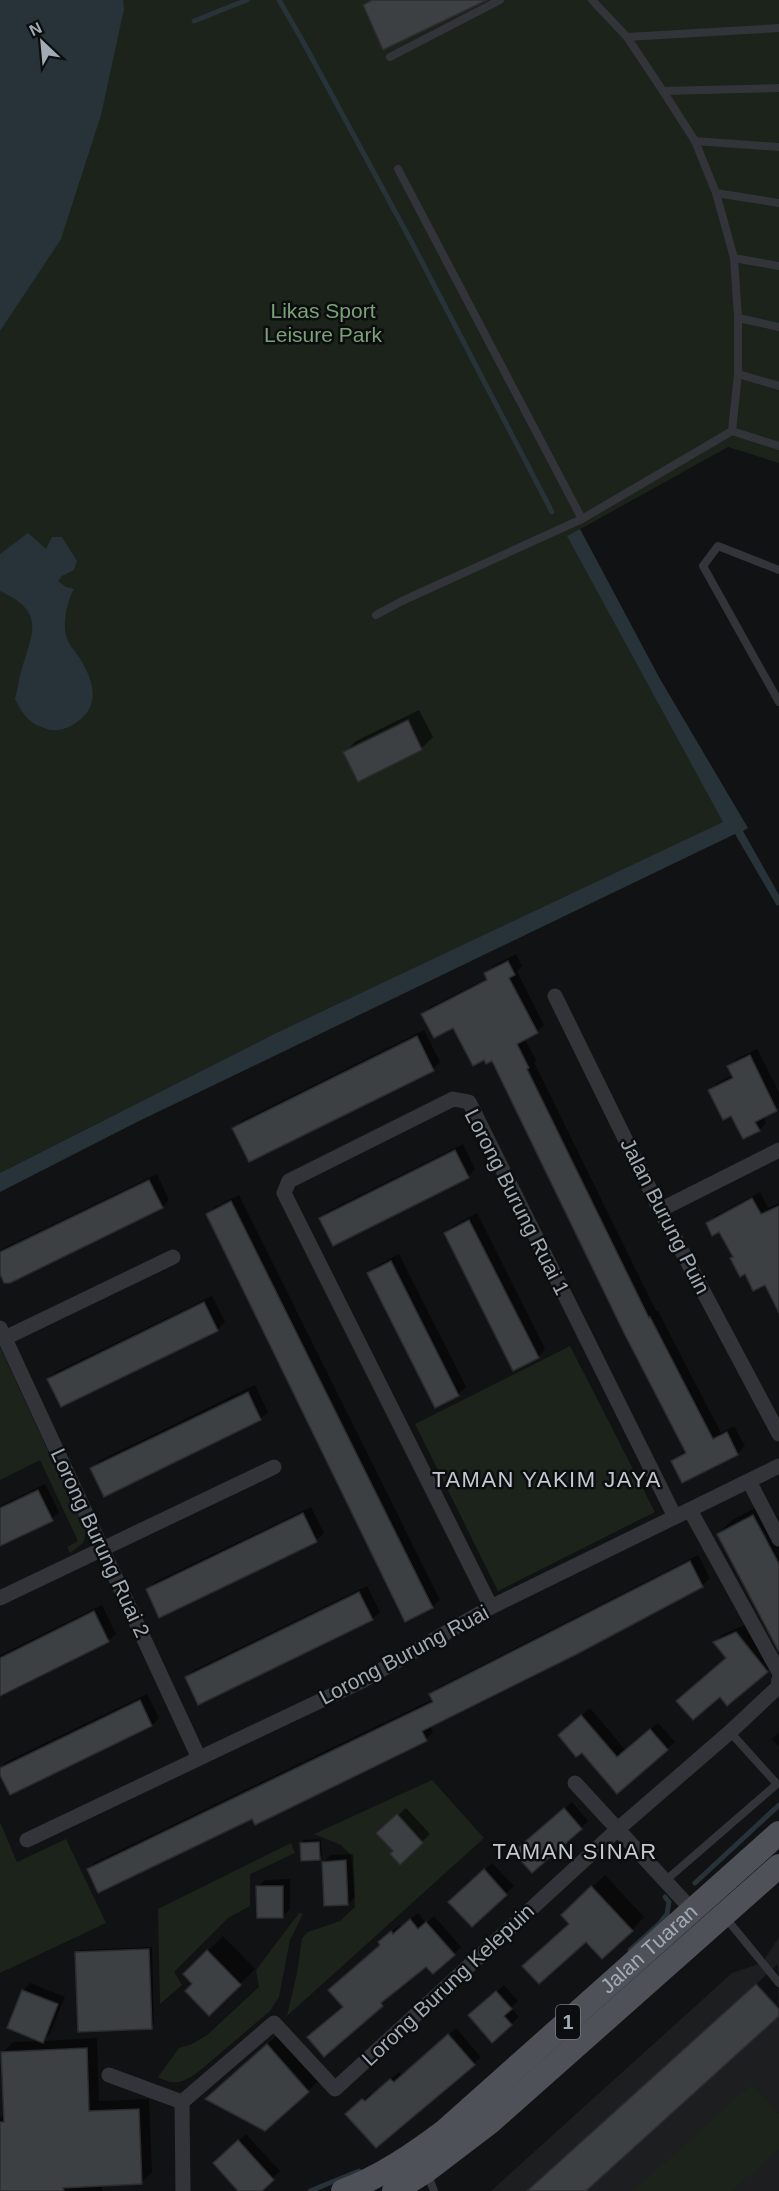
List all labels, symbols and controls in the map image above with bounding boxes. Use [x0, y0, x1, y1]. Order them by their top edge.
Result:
north arrow [12, 12, 72, 72]
text: N [27, 19, 45, 39]
park label: Likas Sport Leisure Park [264, 299, 382, 346]
street label: Lorong Burung Ruai 1 [461, 1105, 574, 1299]
street label: Jalan Burung Puin [616, 1134, 715, 1297]
street label: Lorong Burung Ruai 2 [47, 1445, 154, 1641]
district label: TAMAN YAKIM JAYA [432, 1467, 662, 1492]
street label: Lorong Burung Ruai [315, 1600, 492, 1709]
district label: TAMAN SINAR [492, 1839, 658, 1864]
street label: Lorong Burung Kelepuin [357, 1899, 538, 2070]
street label: Jalan Tuaran [596, 1900, 702, 1998]
road number: 1 [556, 2005, 580, 2039]

